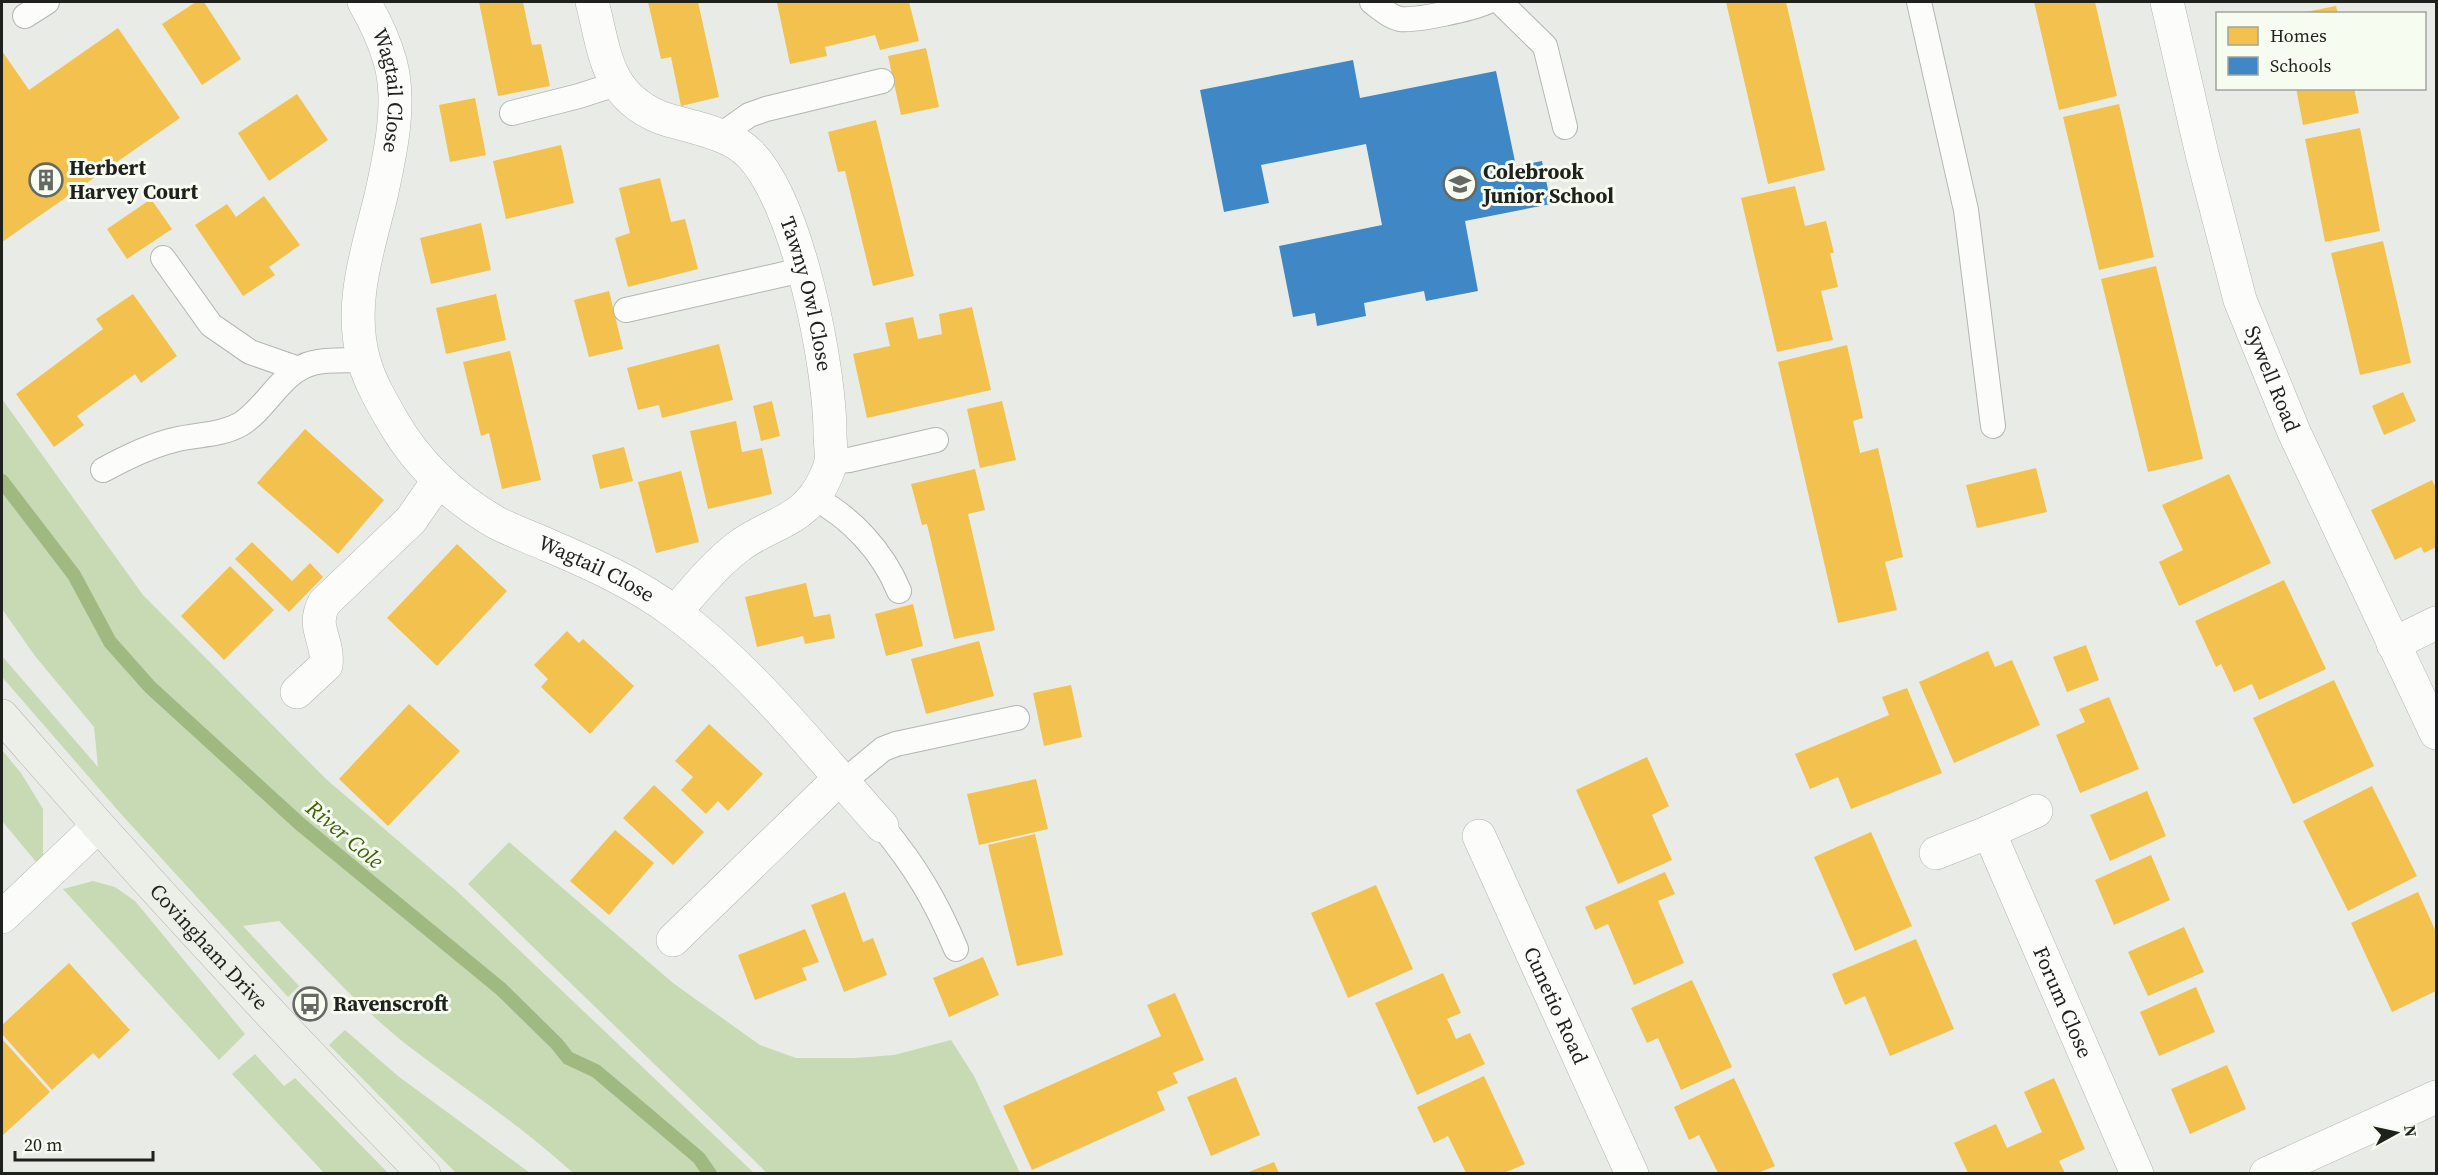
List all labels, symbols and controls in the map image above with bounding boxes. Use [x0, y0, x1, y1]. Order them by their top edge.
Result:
legend [2216, 12, 2426, 90]
text: Homes [2270, 23, 2327, 48]
street label: Wagtail Close [366, 24, 410, 155]
text: Schools [2270, 53, 2332, 78]
place label: Herbert Harvey Court [69, 153, 198, 206]
place label: Colebrook Junior School [1481, 157, 1614, 210]
building icon: Herbert Harvey Court [28, 162, 64, 198]
school or university icon: Colebrook Junior School [1442, 166, 1478, 202]
street label: Tawny Owl Close [773, 212, 839, 373]
street label: Sywell Road [2238, 321, 2307, 436]
street label: Wagtail Close [534, 528, 660, 609]
water label: River Cole [299, 792, 390, 875]
street label: Covingham Drive [143, 877, 275, 1016]
street label: Cunetio Road [1517, 942, 1595, 1069]
street label: Forum Close [2026, 942, 2100, 1062]
bus stop icon: Ravenscroft [292, 986, 328, 1022]
place label: Ravenscroft [333, 989, 449, 1018]
north arrow [2366, 1103, 2426, 1163]
scale bar [15, 1124, 153, 1162]
text: N [2399, 1124, 2423, 1139]
text: 20 m [24, 1132, 62, 1157]

